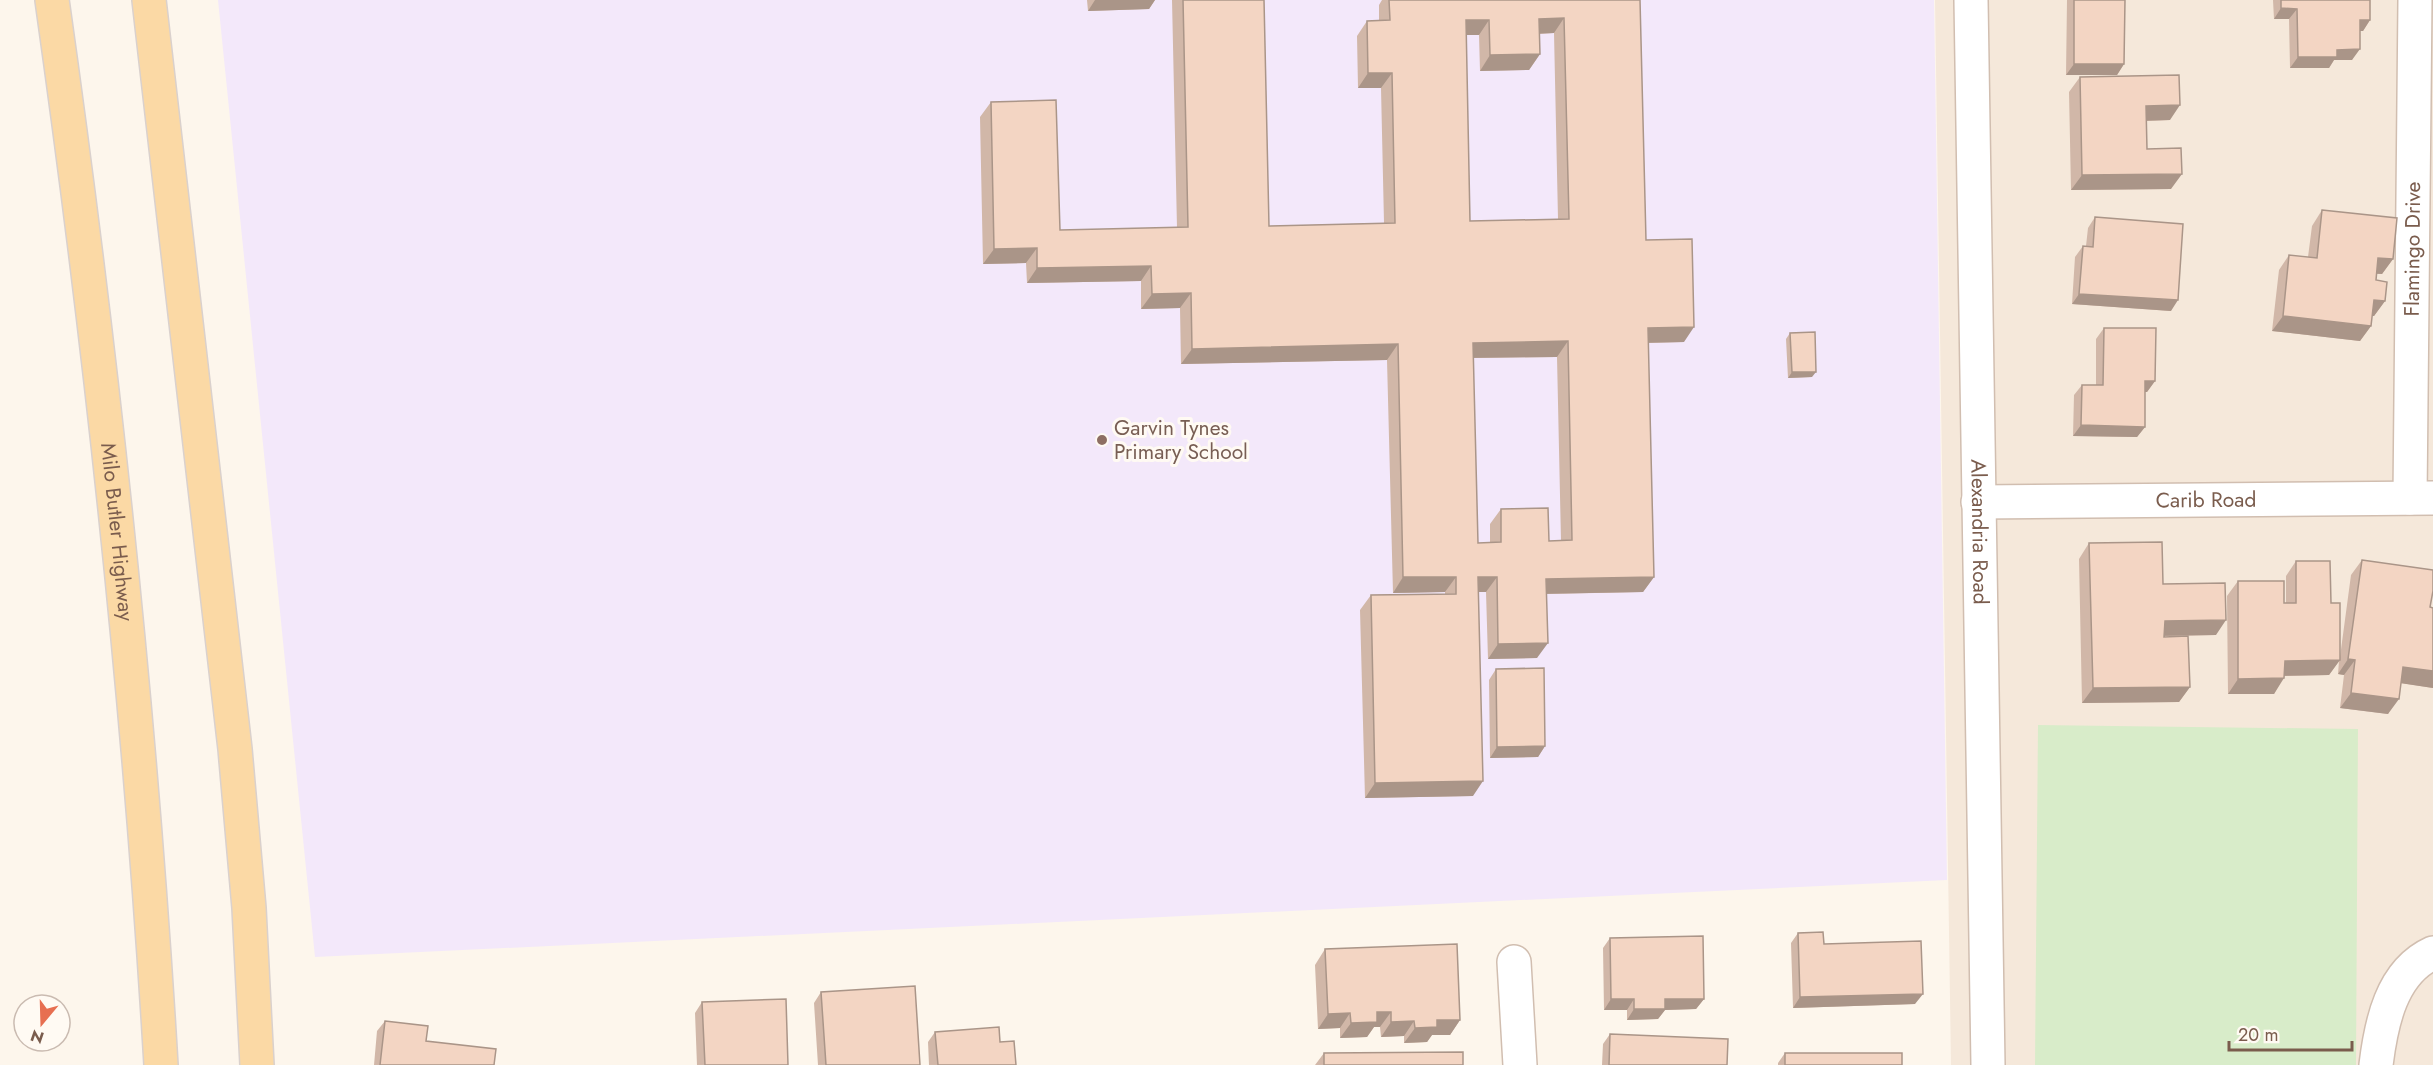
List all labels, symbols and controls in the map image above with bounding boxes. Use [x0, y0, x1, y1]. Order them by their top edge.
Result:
street label: Flamingo Drive [2397, 181, 2428, 317]
place label: Garvin Tynes Primary School [1114, 413, 1248, 467]
marker: Garvin Tynes Primary School [1095, 433, 1109, 447]
street label: Milo Butler Highway [93, 441, 141, 623]
street label: Alexandria Road [1963, 459, 1996, 605]
street label: Carib Road [2155, 485, 2257, 515]
north arrow [12, 993, 72, 1053]
scale bar [2229, 1014, 2352, 1052]
text: 20 m [2238, 1022, 2278, 1048]
text: N [28, 1024, 47, 1050]

